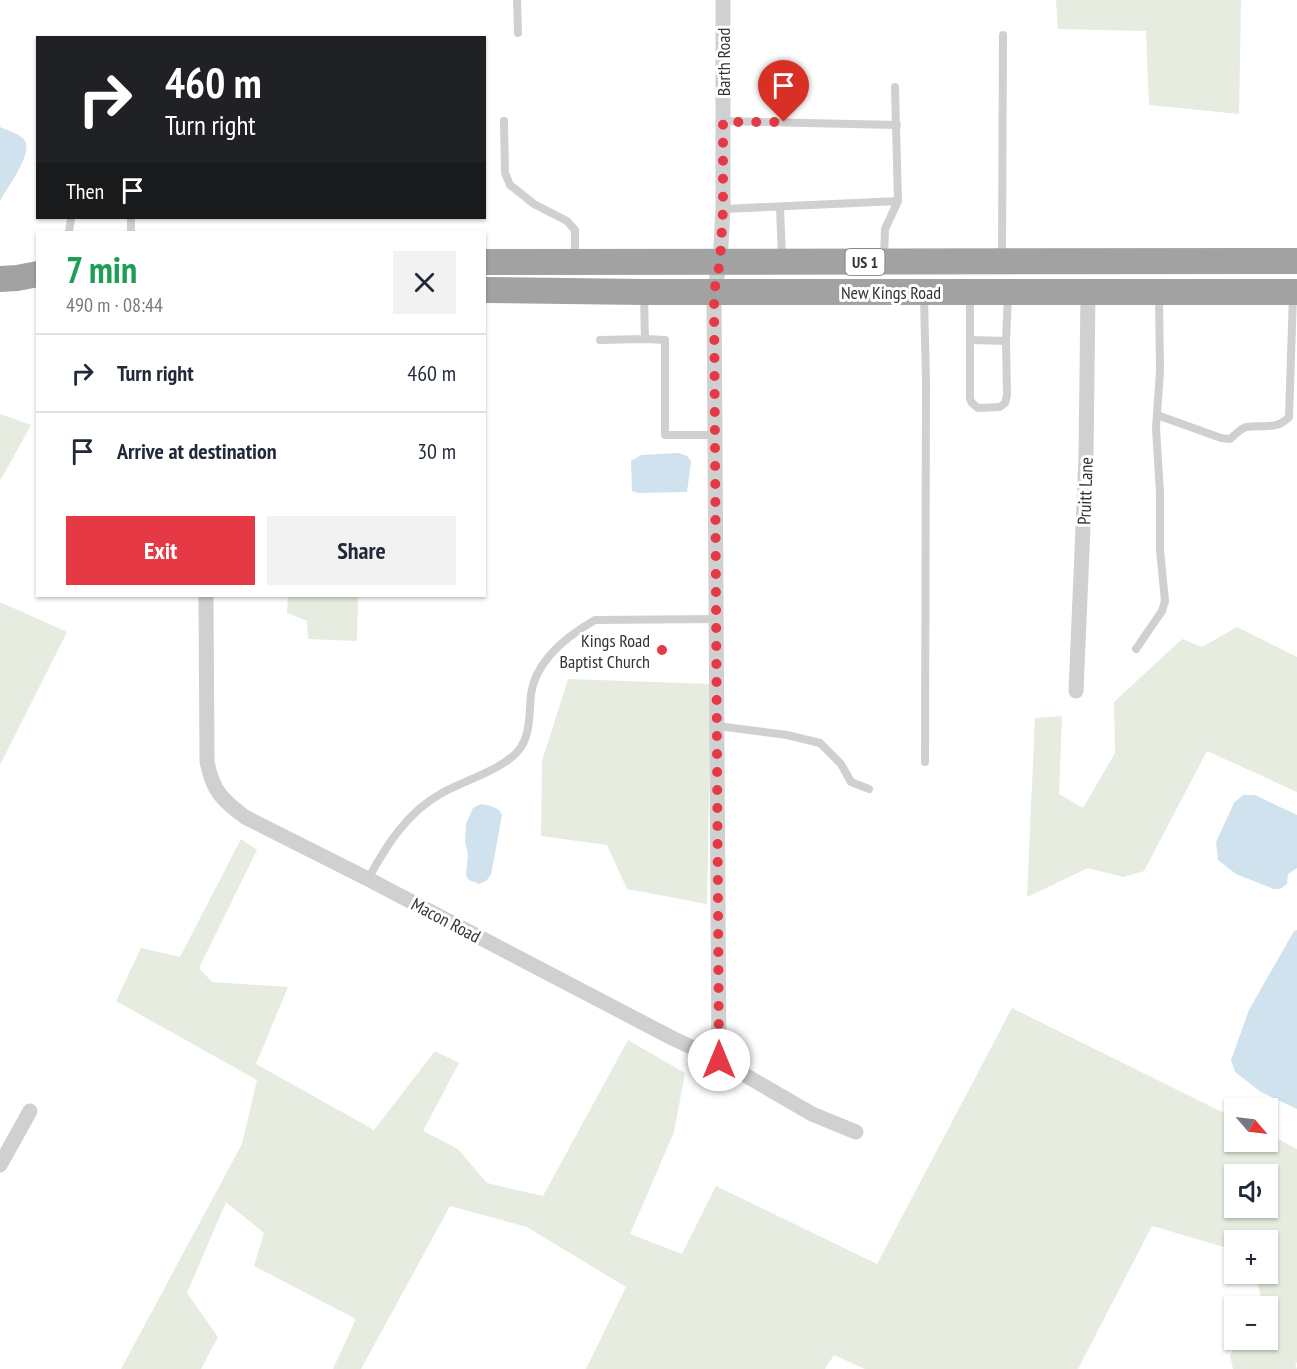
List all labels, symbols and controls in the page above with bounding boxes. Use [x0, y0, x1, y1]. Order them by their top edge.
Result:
street label: Barth Road [712, 28, 735, 96]
text: 460 m [165, 55, 262, 110]
icon: right [66, 60, 144, 138]
pin [758, 60, 809, 122]
icon: arrive [767, 69, 800, 102]
text: Turn right [165, 108, 256, 142]
icon: arrive [116, 174, 149, 207]
text: Then [66, 177, 104, 205]
text: 7 min [66, 246, 137, 293]
road number: US 1 [846, 249, 884, 275]
button: close [393, 251, 456, 314]
street label: New Kings Road [841, 281, 941, 304]
text: 490 m · 08:44 [66, 292, 163, 318]
icon: right [66, 357, 99, 390]
text: Turn right [117, 359, 194, 387]
text: 460 m [407, 359, 456, 387]
icon: arrive [66, 435, 99, 468]
text: Arrive at destination [117, 437, 277, 465]
text: 30 m [417, 437, 456, 465]
street label: Pruitt Lane [1072, 457, 1098, 525]
button: Exit [66, 516, 255, 585]
button: Share [267, 516, 456, 585]
place label: Kings Road Baptist Church [560, 629, 650, 673]
marker: Kings Road Baptist Church [655, 643, 669, 657]
street label: Macon Road [407, 892, 485, 948]
position arrow [687, 1028, 751, 1092]
north arrow [1224, 1098, 1278, 1152]
map controls [1224, 1098, 1278, 1350]
button: sound [1224, 1164, 1278, 1218]
button: + [1224, 1230, 1278, 1284]
button: − [1224, 1296, 1278, 1350]

